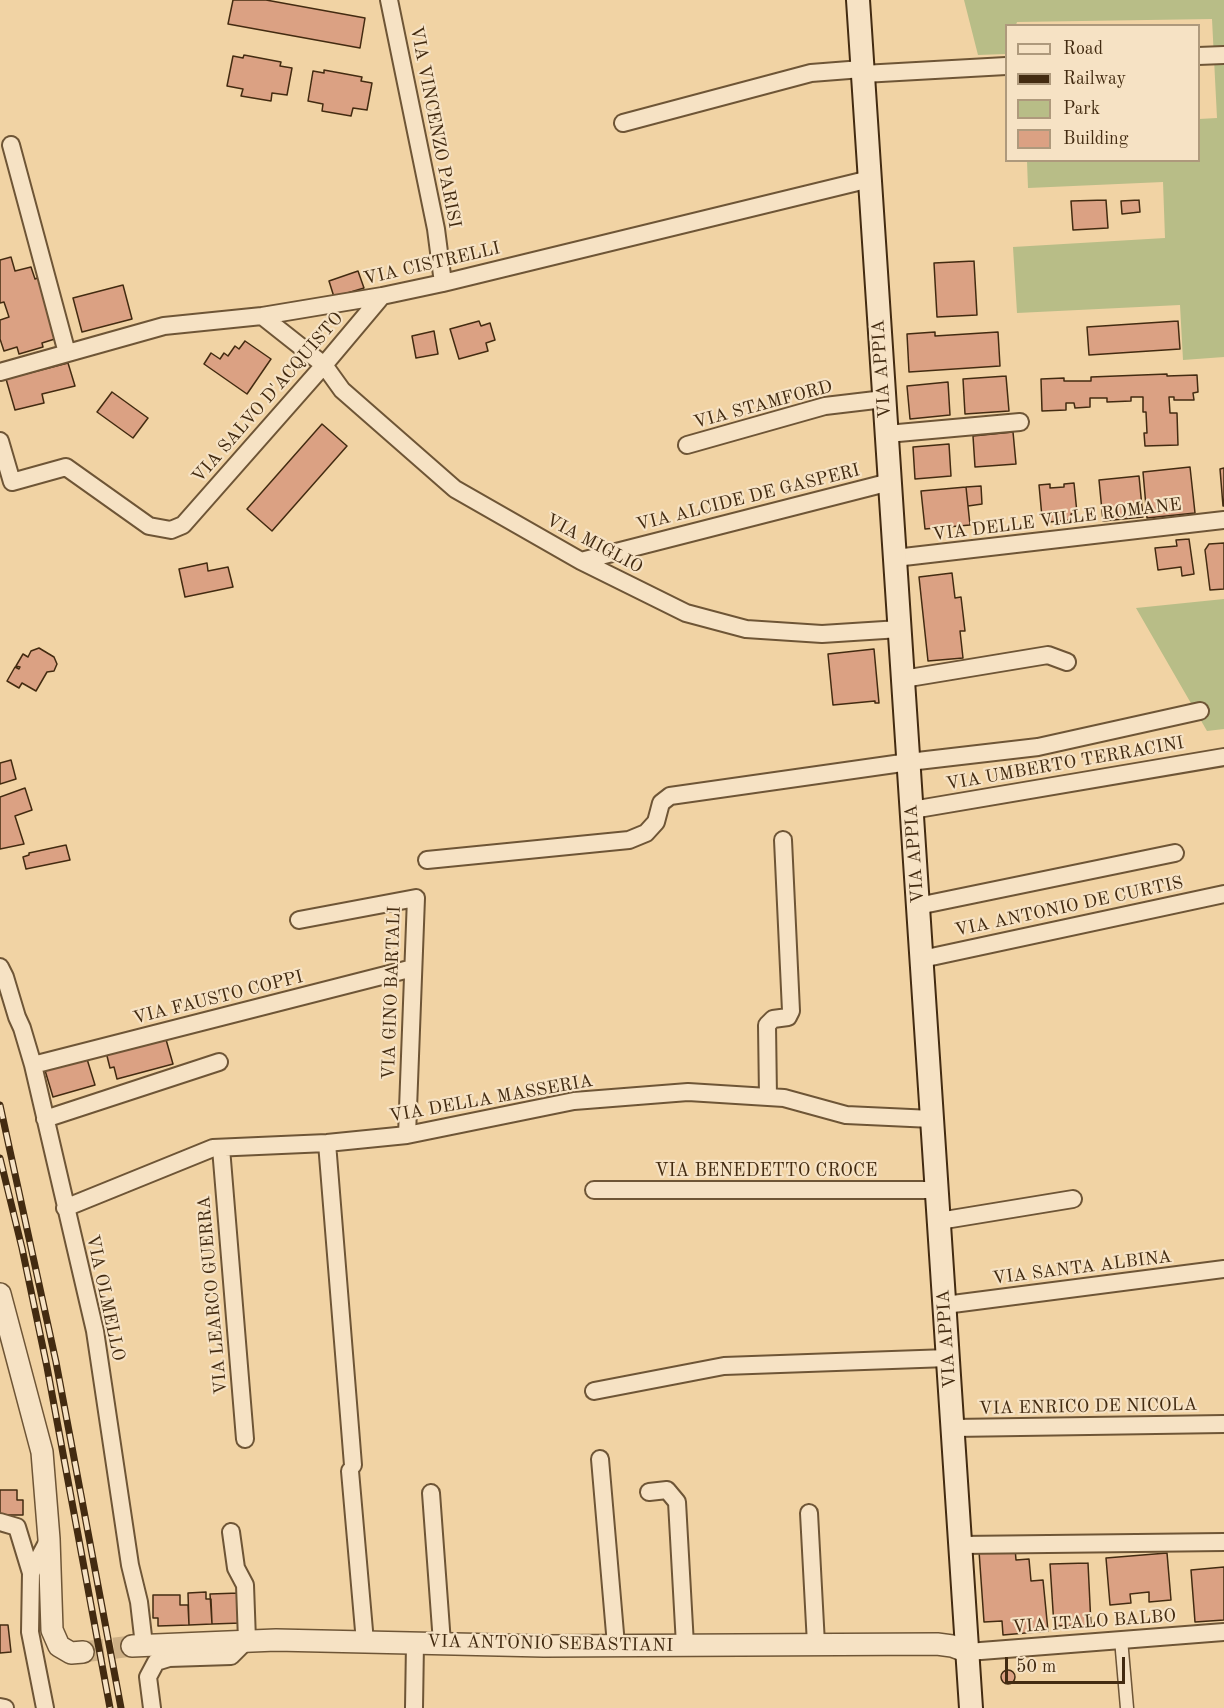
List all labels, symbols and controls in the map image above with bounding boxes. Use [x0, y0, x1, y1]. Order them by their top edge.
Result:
street label: VIA VINCENZO PARISI [405, 24, 465, 230]
legend [1005, 24, 1200, 162]
text: Road [1063, 40, 1103, 58]
text: Railway [1063, 70, 1126, 88]
text: Park [1063, 100, 1100, 118]
text: Building [1063, 130, 1128, 148]
street label: VIA CISTRELLI [362, 238, 502, 290]
street label: VIA SALVO D'ACQUISTO [188, 308, 348, 488]
street label: VIA APPIA [868, 319, 896, 419]
street label: VIA STAMFORD [691, 376, 835, 434]
street label: VIA ALCIDE DE GASPERI [634, 460, 862, 536]
street label: VIA DELLE VILLE ROMANE [931, 494, 1183, 546]
street label: VIA MIGLIO [542, 509, 646, 579]
street label: VIA UMBERTO TERRACINI [944, 732, 1186, 796]
street label: VIA APPIA [901, 804, 929, 904]
street label: VIA ANTONIO DE CURTIS [953, 872, 1185, 942]
street label: VIA GINO BARTALI [378, 906, 406, 1080]
street label: VIA FAUSTO COPPI [131, 966, 305, 1030]
street label: VIA DELLA MASSERIA [387, 1070, 595, 1128]
street label: VIA BENEDETTO CROCE [655, 1160, 877, 1182]
street label: VIA LEARCO GUERRA [194, 1195, 232, 1395]
street label: VIA OLMELLO [81, 1233, 129, 1363]
street label: VIA SANTA ALBINA [991, 1246, 1173, 1290]
street label: VIA APPIA [933, 1289, 961, 1389]
street label: VIA ENRICO DE NICOLA [978, 1394, 1198, 1420]
street label: VIA ITALO BALBO [1011, 1605, 1177, 1639]
street label: VIA ANTONIO SEBASTIANI [427, 1631, 673, 1657]
scale bar [1008, 1645, 1128, 1683]
text: 50 m [1016, 1658, 1056, 1676]

